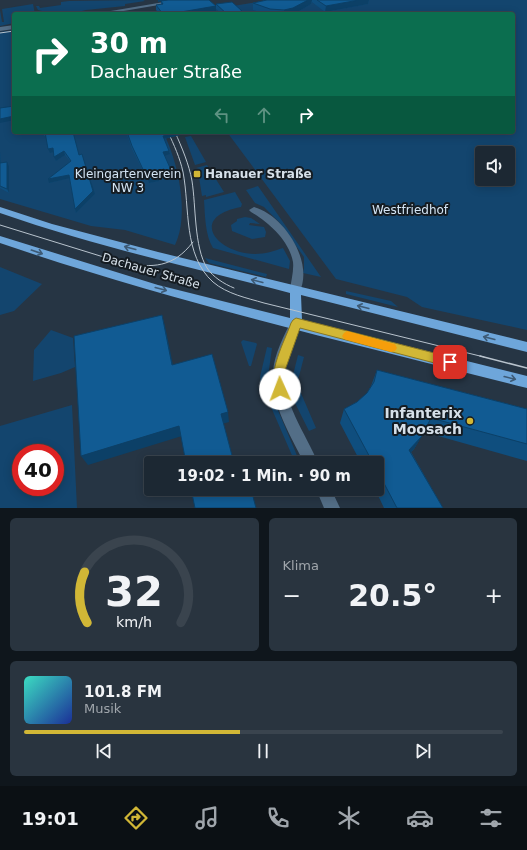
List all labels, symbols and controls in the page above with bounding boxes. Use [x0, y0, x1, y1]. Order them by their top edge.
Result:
text: 30 m [90, 27, 168, 60]
icon: right [24, 28, 76, 80]
text: Dachauer Straße [90, 61, 242, 82]
icon: left [211, 104, 233, 126]
icon: ahead [253, 104, 275, 126]
icon: right [295, 104, 317, 126]
map controls [475, 146, 515, 186]
button: sound [475, 146, 515, 186]
park label: Kleingartenverein NW 3 [75, 167, 181, 195]
place label: Hanauer Straße [205, 167, 312, 181]
marker: Hanauer Straße [192, 169, 202, 179]
park label: Westfriedhof [372, 203, 449, 217]
one-way arrow [124, 244, 137, 252]
one-way arrow [31, 248, 43, 256]
street label: Dachauer Straße [100, 250, 202, 292]
one-way arrow [251, 276, 264, 284]
one-way arrow [155, 286, 168, 294]
one-way arrow [357, 303, 370, 310]
one-way arrow [483, 333, 496, 341]
pin [433, 345, 467, 379]
icon: arrive [439, 351, 461, 373]
position arrow [259, 368, 301, 410]
one-way arrow [504, 374, 517, 382]
place label: Infanterix Moosach [384, 405, 462, 437]
marker: Infanterix Moosach [465, 416, 475, 426]
speed limit sign: 40 [12, 444, 64, 496]
text: 19:02 · 1 Min. · 90 m [177, 467, 351, 485]
text: Klima [283, 558, 319, 573]
text: 32 [105, 566, 163, 615]
text: 20.5° [348, 578, 437, 613]
text: − [283, 583, 301, 608]
text: + [485, 583, 503, 608]
text: km/h [116, 613, 152, 629]
text: 101.8 FM [84, 683, 162, 701]
text: Musik [84, 701, 121, 716]
icon: previous [93, 740, 115, 762]
icon: pause [252, 740, 274, 762]
icon: next [412, 740, 434, 762]
icon: directions [122, 804, 150, 832]
icon: music [193, 804, 221, 832]
icon: phone [264, 804, 292, 832]
icon: climate [335, 804, 363, 832]
icon: car [406, 804, 434, 832]
icon: filters [477, 804, 505, 832]
text: 19:01 [22, 808, 79, 829]

